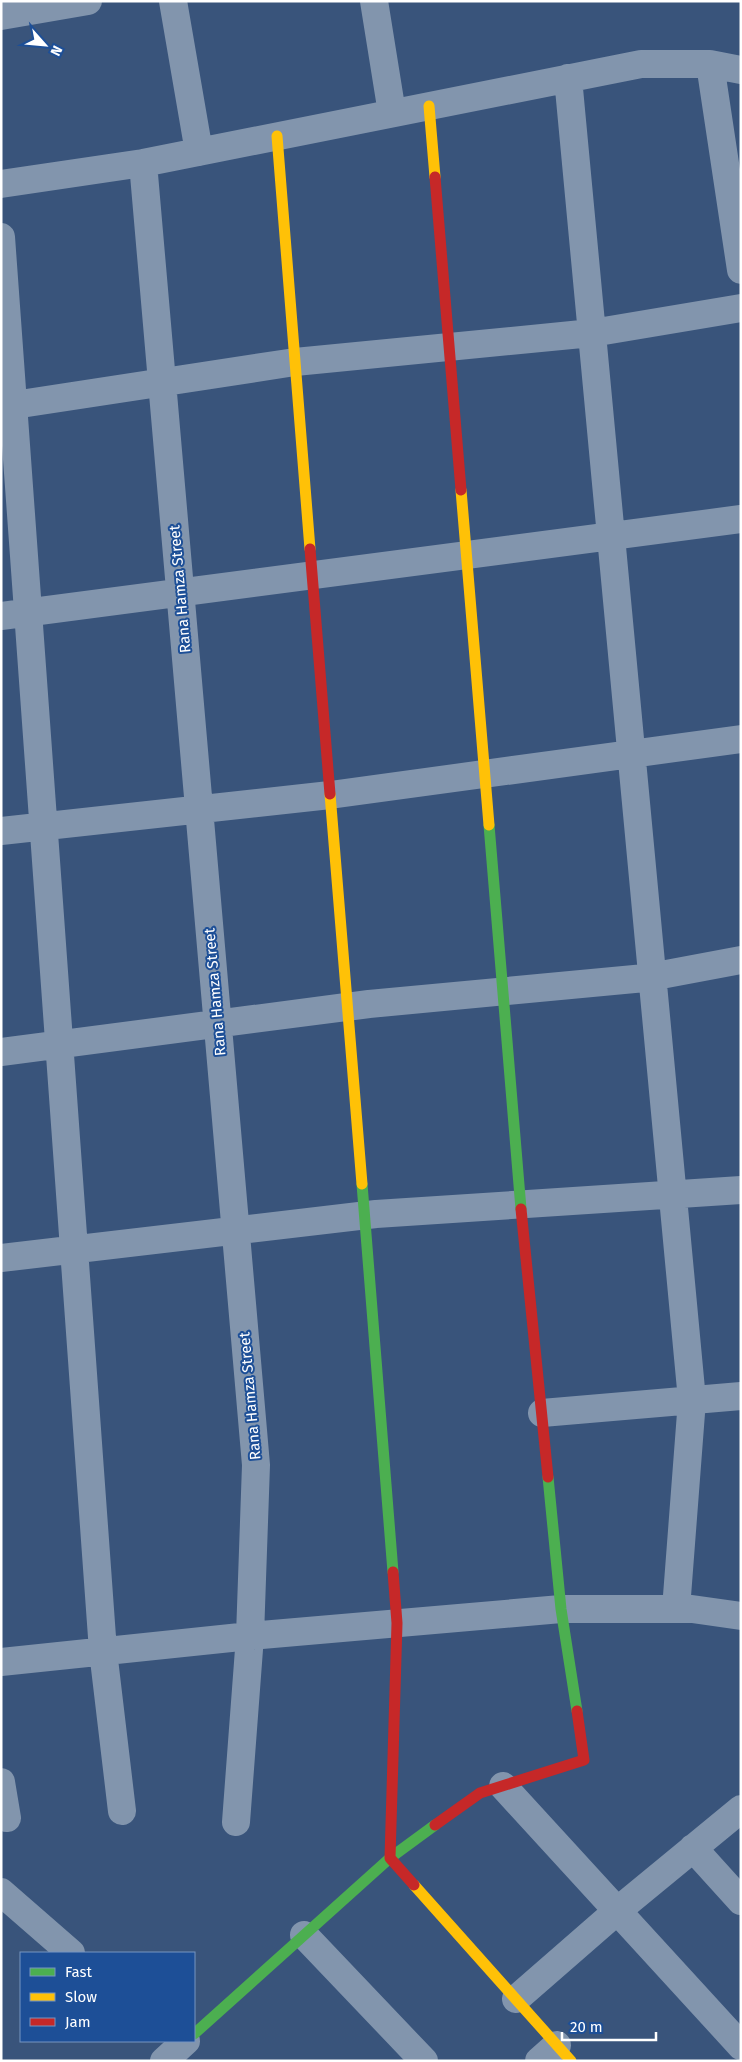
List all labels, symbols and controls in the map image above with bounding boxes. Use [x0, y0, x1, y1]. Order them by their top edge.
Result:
north arrow [20, 20, 70, 70]
text: N [46, 43, 66, 59]
street label: Rana Hamza Street [165, 524, 195, 654]
street label: Rana Hamza Street [200, 927, 230, 1057]
street label: Rana Hamza Street [235, 1331, 265, 1461]
legend [20, 1952, 195, 2042]
text: Fast [65, 1963, 92, 1981]
text: Slow [65, 1988, 97, 2006]
scale bar [562, 2010, 656, 2042]
text: Jam [65, 2013, 91, 2031]
text: 20 m [570, 2018, 603, 2036]

